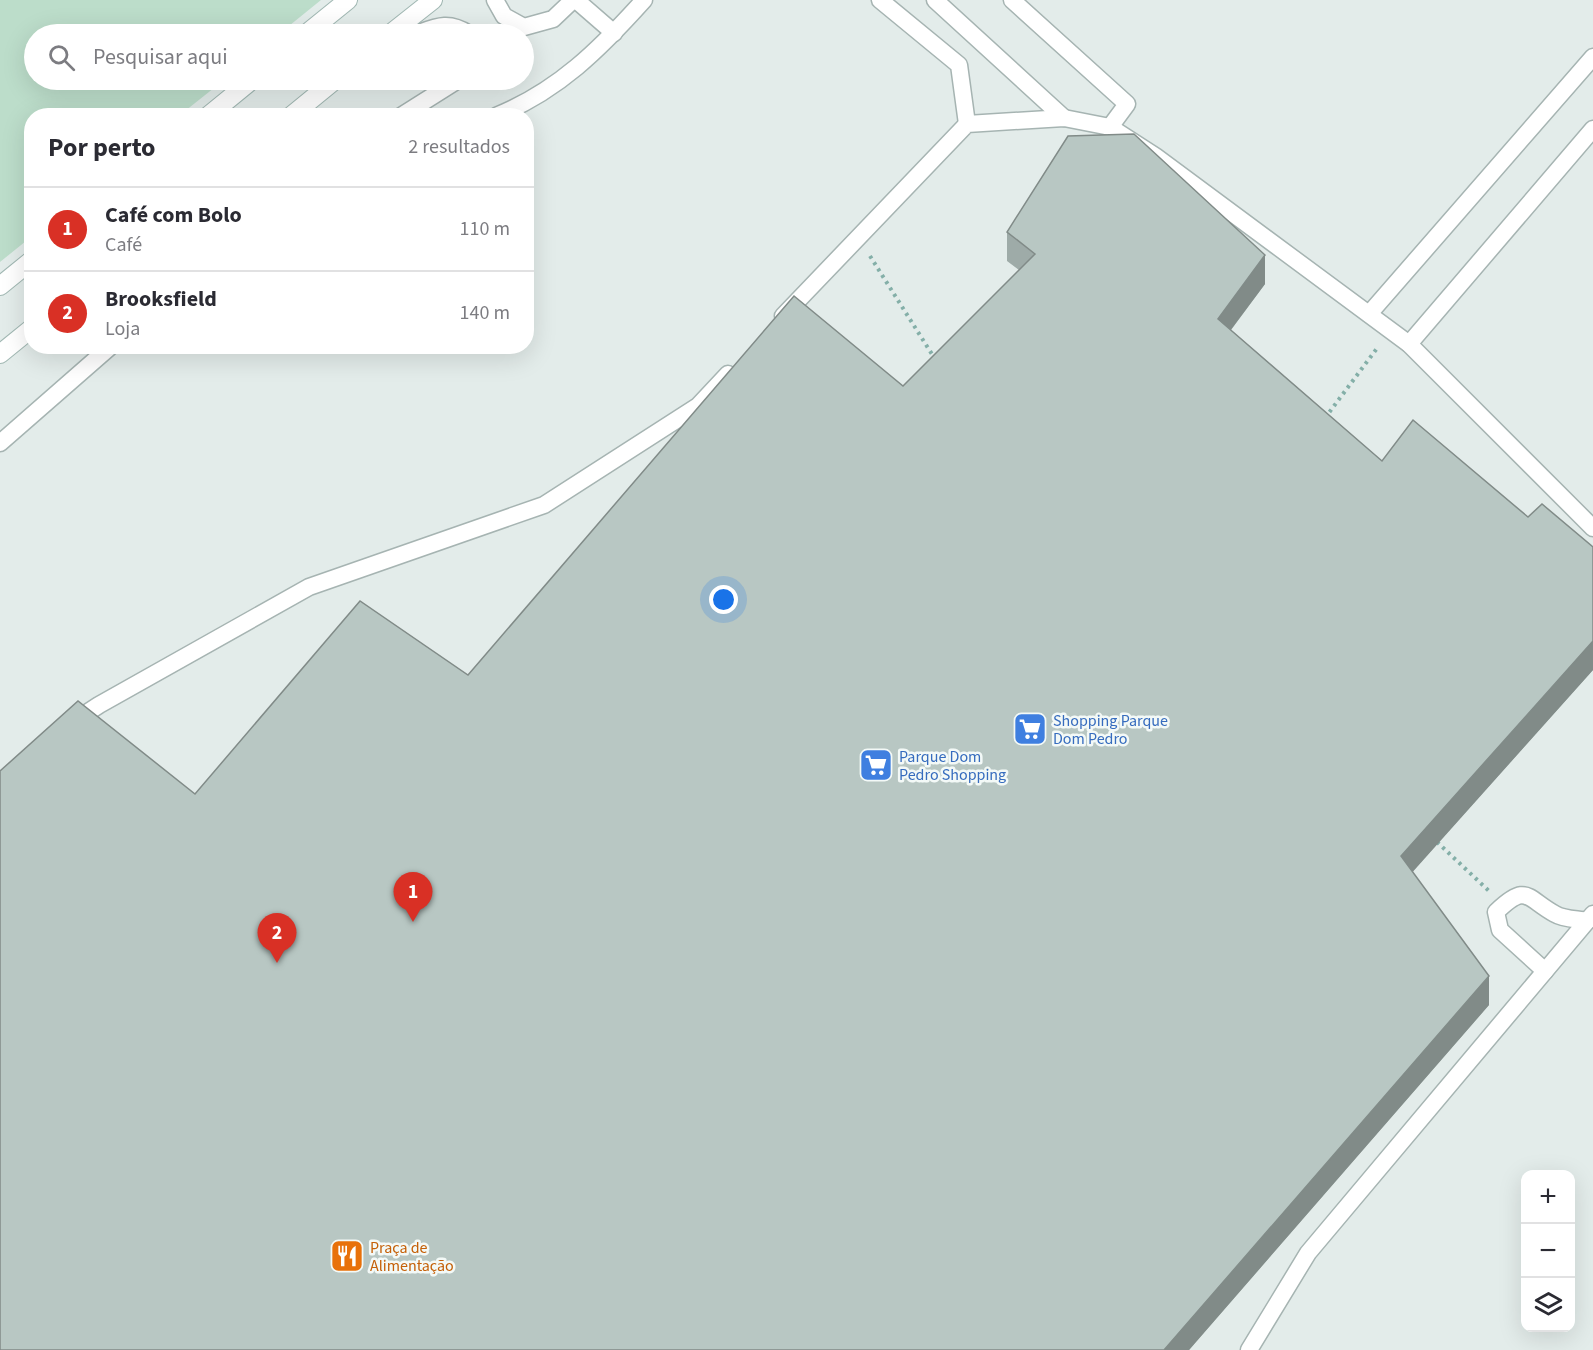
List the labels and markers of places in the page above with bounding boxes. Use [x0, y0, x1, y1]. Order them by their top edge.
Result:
place label: Shopping Parque Dom Pedro [1053, 710, 1168, 750]
supermarket icon: Shopping Parque Dom Pedro [1012, 711, 1048, 747]
place label: Parque Dom Pedro Shopping [899, 746, 1006, 786]
supermarket icon: Parque Dom Pedro Shopping [858, 747, 894, 783]
pin: 1 [394, 872, 432, 922]
pin: 2 [258, 914, 296, 963]
place label: Praça de Alimentação [370, 1237, 454, 1277]
restaurant icon: Praça de Alimentação [329, 1238, 365, 1274]

